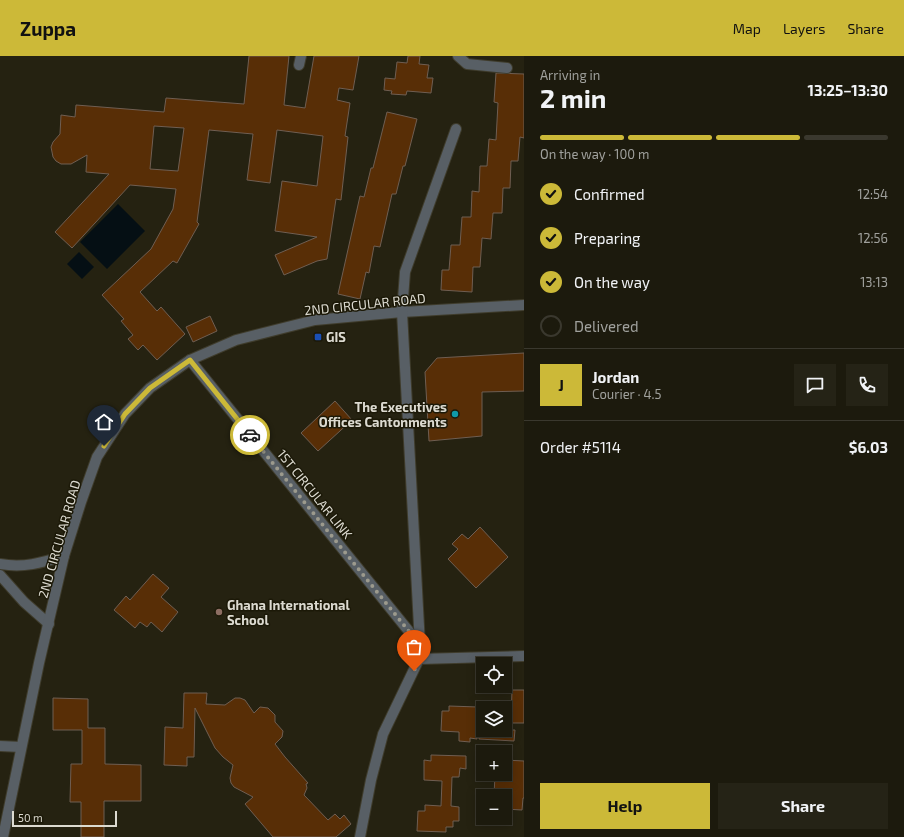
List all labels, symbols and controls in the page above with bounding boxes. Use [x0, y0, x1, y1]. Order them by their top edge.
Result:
text: Zuppa [20, 17, 76, 40]
text: Map [733, 20, 761, 37]
text: Layers [783, 20, 825, 37]
text: Share [847, 20, 884, 37]
text: Arriving in [540, 67, 600, 83]
text: 13:25–13:30 [807, 81, 888, 99]
text: 2 min [540, 82, 606, 113]
text: On the way · 100 m [540, 146, 649, 162]
icon: check [540, 183, 562, 205]
text: Confirmed [574, 185, 645, 203]
text: 12:54 [857, 186, 888, 202]
icon: check [540, 227, 562, 249]
text: Preparing [574, 229, 640, 247]
text: 12:56 [858, 230, 888, 246]
icon: check [540, 271, 562, 293]
text: On the way [574, 273, 650, 291]
text: 13:13 [860, 274, 888, 290]
street label: 2ND CIRCULAR ROAD [303, 290, 427, 318]
text: Delivered [574, 317, 639, 335]
place label: GIS [326, 329, 346, 345]
marker: GIS [313, 332, 323, 342]
button: chat [794, 364, 836, 406]
button: phone [846, 364, 888, 406]
text: Jordan [592, 368, 639, 386]
text: J [558, 376, 564, 394]
text: Courier · 4.5 [592, 386, 661, 402]
place label: The Executives Offices Cantonments [319, 399, 447, 430]
pin [87, 405, 121, 446]
marker: The Executives Offices Cantonments [450, 409, 460, 419]
icon: home [93, 411, 115, 433]
courier [230, 415, 270, 455]
icon: car [239, 424, 261, 446]
text: Order #5114 [540, 438, 621, 456]
text: $6.03 [849, 438, 888, 456]
street label: 1ST CIRCULAR LINK [274, 446, 356, 542]
street label: 2ND CIRCULAR ROAD [34, 478, 84, 600]
place label: Ghana International School [227, 597, 351, 628]
marker: Ghana International School [214, 607, 224, 617]
pin [397, 630, 431, 671]
icon: bag [403, 636, 425, 658]
map controls [476, 657, 512, 825]
button: locate [476, 657, 512, 693]
button: layers [476, 701, 512, 737]
button: + [476, 745, 512, 781]
button: Help [540, 783, 710, 829]
button: Share [718, 783, 888, 829]
button: − [476, 789, 512, 825]
scale bar [12, 809, 117, 828]
text: 50 m [18, 811, 43, 824]

